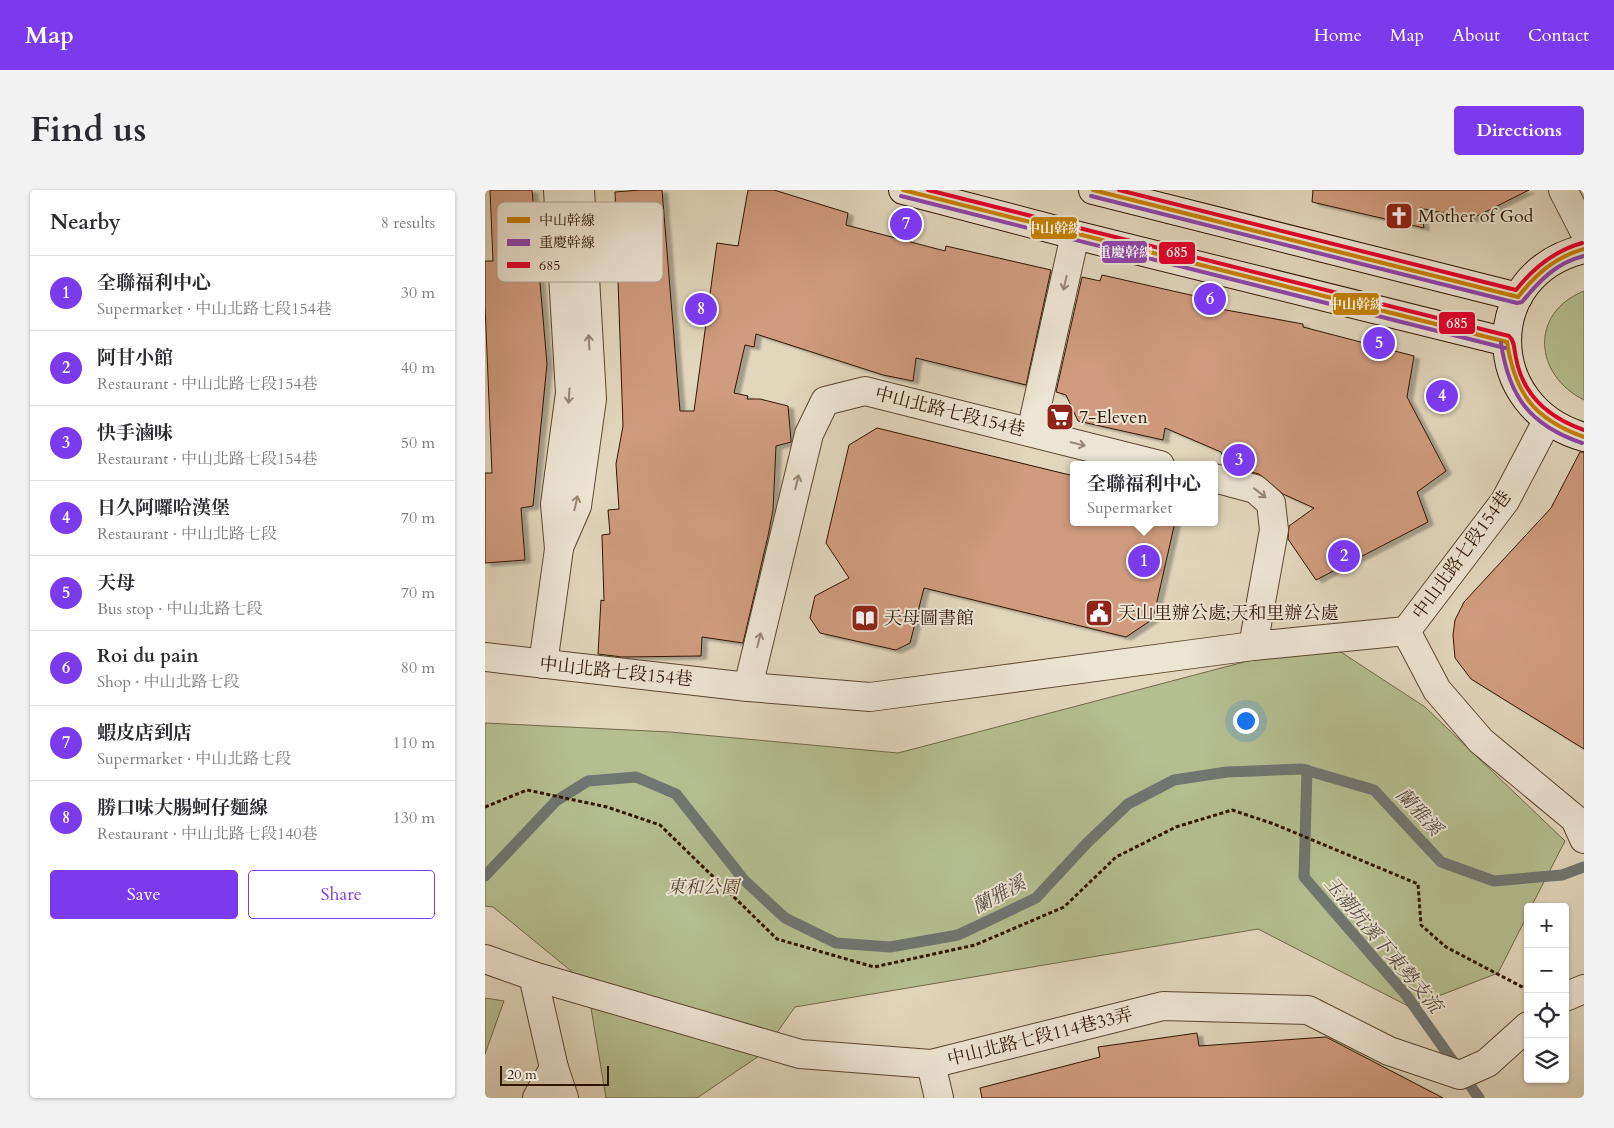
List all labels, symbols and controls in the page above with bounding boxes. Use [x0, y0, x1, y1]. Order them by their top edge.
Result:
text: Map [25, 19, 74, 52]
text: Home [1314, 23, 1362, 48]
text: Map [1390, 23, 1424, 48]
text: About [1452, 23, 1500, 48]
text: Contact [1528, 23, 1589, 48]
text: Find us [30, 106, 146, 154]
button: Directions [1454, 106, 1584, 155]
church icon: Mother of God [1384, 201, 1414, 231]
legend [497, 202, 663, 282]
place label: Mother of God [1418, 204, 1534, 229]
pin: 7 [890, 205, 922, 243]
text: Nearby [50, 208, 121, 237]
text: 中山幹線 [539, 211, 595, 230]
text: 8 results [381, 212, 435, 234]
line badge: 中山幹線 [1030, 216, 1078, 240]
text: 中山幹線 [1026, 219, 1082, 238]
text: 重慶幹線 [539, 233, 595, 252]
line badge: 重慶幹線 [1101, 240, 1148, 264]
line badge: 685 [1158, 241, 1196, 265]
text: 重慶幹線 [1097, 243, 1153, 262]
text: 685 [1166, 243, 1188, 262]
text: 685 [539, 256, 561, 275]
text: 全聯福利中心 [97, 270, 211, 296]
one-way arrow [1059, 274, 1069, 290]
pin: 6 [1194, 280, 1226, 318]
text: 1 [62, 282, 70, 304]
text: 30 m [401, 282, 435, 304]
pin: 8 [685, 290, 717, 328]
line badge: 中山幹線 [1332, 292, 1380, 316]
text: 中山幹線 [1328, 295, 1384, 314]
text: Supermarket · 中山北路七段154巷 [97, 298, 332, 320]
line badge: 685 [1438, 311, 1476, 335]
text: 685 [1446, 314, 1468, 333]
pin: 5 [1363, 324, 1395, 362]
one-way arrow [584, 335, 593, 351]
text: 阿甘小館 [97, 345, 173, 371]
text: 2 [62, 357, 70, 379]
text: 40 m [401, 357, 435, 379]
text: Restaurant · 中山北路七段154巷 [97, 373, 318, 395]
pin: 4 [1426, 377, 1458, 415]
street label: 中山北路七段154巷 [872, 381, 1028, 443]
one-way arrow [564, 388, 574, 404]
supermarket icon: 7-Eleven [1045, 402, 1075, 432]
place label: 7-Eleven [1079, 405, 1148, 430]
text: 快手滷味 [97, 420, 173, 446]
text: 3 [62, 432, 70, 454]
text: 50 m [401, 432, 435, 454]
one-way arrow [1070, 440, 1086, 449]
pin: 3 [1223, 441, 1255, 479]
text: Restaurant · 中山北路七段154巷 [97, 448, 318, 470]
popup [1070, 461, 1218, 526]
text: 全聯福利中心 [1087, 471, 1201, 497]
one-way arrow [793, 474, 802, 490]
street label: 中山北路七段154巷 [1407, 485, 1517, 625]
one-way arrow [1253, 488, 1266, 499]
text: 日久阿囉哈漢堡 [97, 495, 230, 521]
one-way arrow [572, 496, 581, 512]
text: Supermarket [1087, 497, 1173, 519]
text: 4 [62, 507, 70, 529]
text: 70 m [401, 507, 435, 529]
text: Restaurant · 中山北路七段 [97, 523, 277, 545]
pin: 2 [1328, 537, 1360, 575]
pin: 1 [1128, 542, 1160, 580]
text: 天母 [97, 570, 135, 596]
text: 5 [62, 582, 70, 604]
text: 70 m [401, 582, 435, 604]
text: Bus stop · 中山北路七段 [97, 598, 263, 620]
public building icon: 天山里辦公處;天和里辦公處 [1084, 598, 1114, 628]
place label: 天山里辦公處;天和里辦公處 [1118, 601, 1339, 626]
library icon: 天母圖書館 [850, 603, 880, 633]
place label: 天母圖書館 [884, 606, 974, 631]
one-way arrow [755, 632, 764, 648]
text: Roi du pain [97, 643, 199, 669]
street label: 中山北路七段154巷 [538, 652, 694, 692]
text: 6 [62, 657, 70, 679]
text: 80 m [401, 657, 435, 679]
text: Shop · 中山北路七段 [97, 671, 240, 693]
your location [1233, 708, 1259, 734]
text: 蝦皮店到店 [97, 720, 192, 746]
text: 7 [62, 732, 70, 754]
text: 110 m [393, 732, 435, 754]
text: Supermarket · 中山北路七段 [97, 748, 291, 770]
water label: 蘭雅溪 [1390, 782, 1449, 843]
text: 勝口味大腸蚵仔麵線 [97, 795, 268, 821]
text: 8 [62, 807, 70, 829]
text: 130 m [393, 807, 435, 829]
text: Restaurant · 中山北路七段140巷 [97, 823, 318, 845]
water label: 蘭雅溪 [968, 869, 1032, 920]
button: Save [50, 870, 238, 919]
button: Share [248, 870, 435, 919]
water label: 玉潮坑溪下東勢支流 [1318, 871, 1450, 1021]
park label: 東和公園 [667, 875, 742, 900]
map controls [1524, 903, 1569, 1083]
button: + [1524, 903, 1569, 948]
button: − [1524, 948, 1569, 993]
button: locate [1524, 993, 1569, 1038]
street label: 中山北路七段114巷33弄 [945, 1002, 1135, 1072]
button: layers [1524, 1038, 1569, 1083]
scale bar [500, 1063, 609, 1086]
text: 20 m [507, 1065, 537, 1084]

